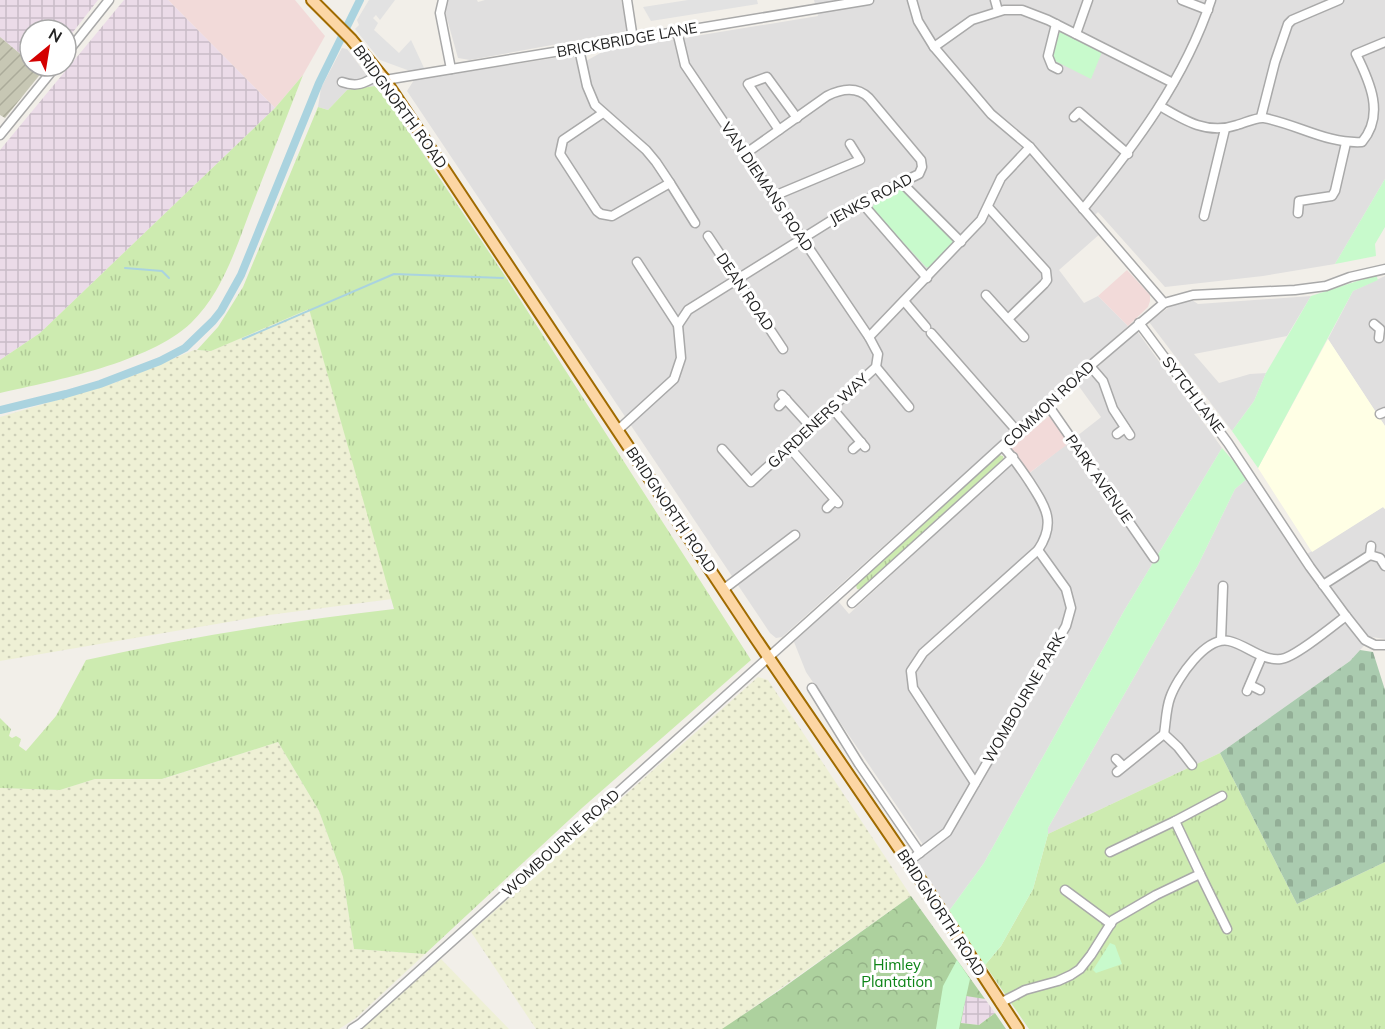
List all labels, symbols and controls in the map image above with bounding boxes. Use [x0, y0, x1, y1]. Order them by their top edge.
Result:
north arrow [18, 18, 78, 78]
street label: BRICKBRIDGE LANE [555, 18, 699, 61]
text: N [45, 23, 66, 47]
street label: BRIDGNORTH ROAD [349, 41, 452, 172]
street label: VAN DIEMANS ROAD [717, 118, 818, 255]
street label: JENKS ROAD [826, 169, 916, 228]
street label: DEAN ROAD [712, 249, 778, 334]
street label: SYTCH LANE [1158, 352, 1229, 437]
street label: COMMON ROAD [999, 356, 1098, 451]
street label: GARDENERS WAY [763, 368, 873, 472]
street label: PARK AVENUE [1062, 431, 1137, 527]
street label: BRIDGNORTH ROAD [622, 443, 721, 576]
street label: WOMBOURNE PARK [978, 629, 1069, 766]
street label: WOMBOURNE ROAD [498, 785, 623, 901]
street label: BRIDGNORTH ROAD [893, 846, 990, 980]
park label: Himley Plantation [861, 955, 933, 991]

